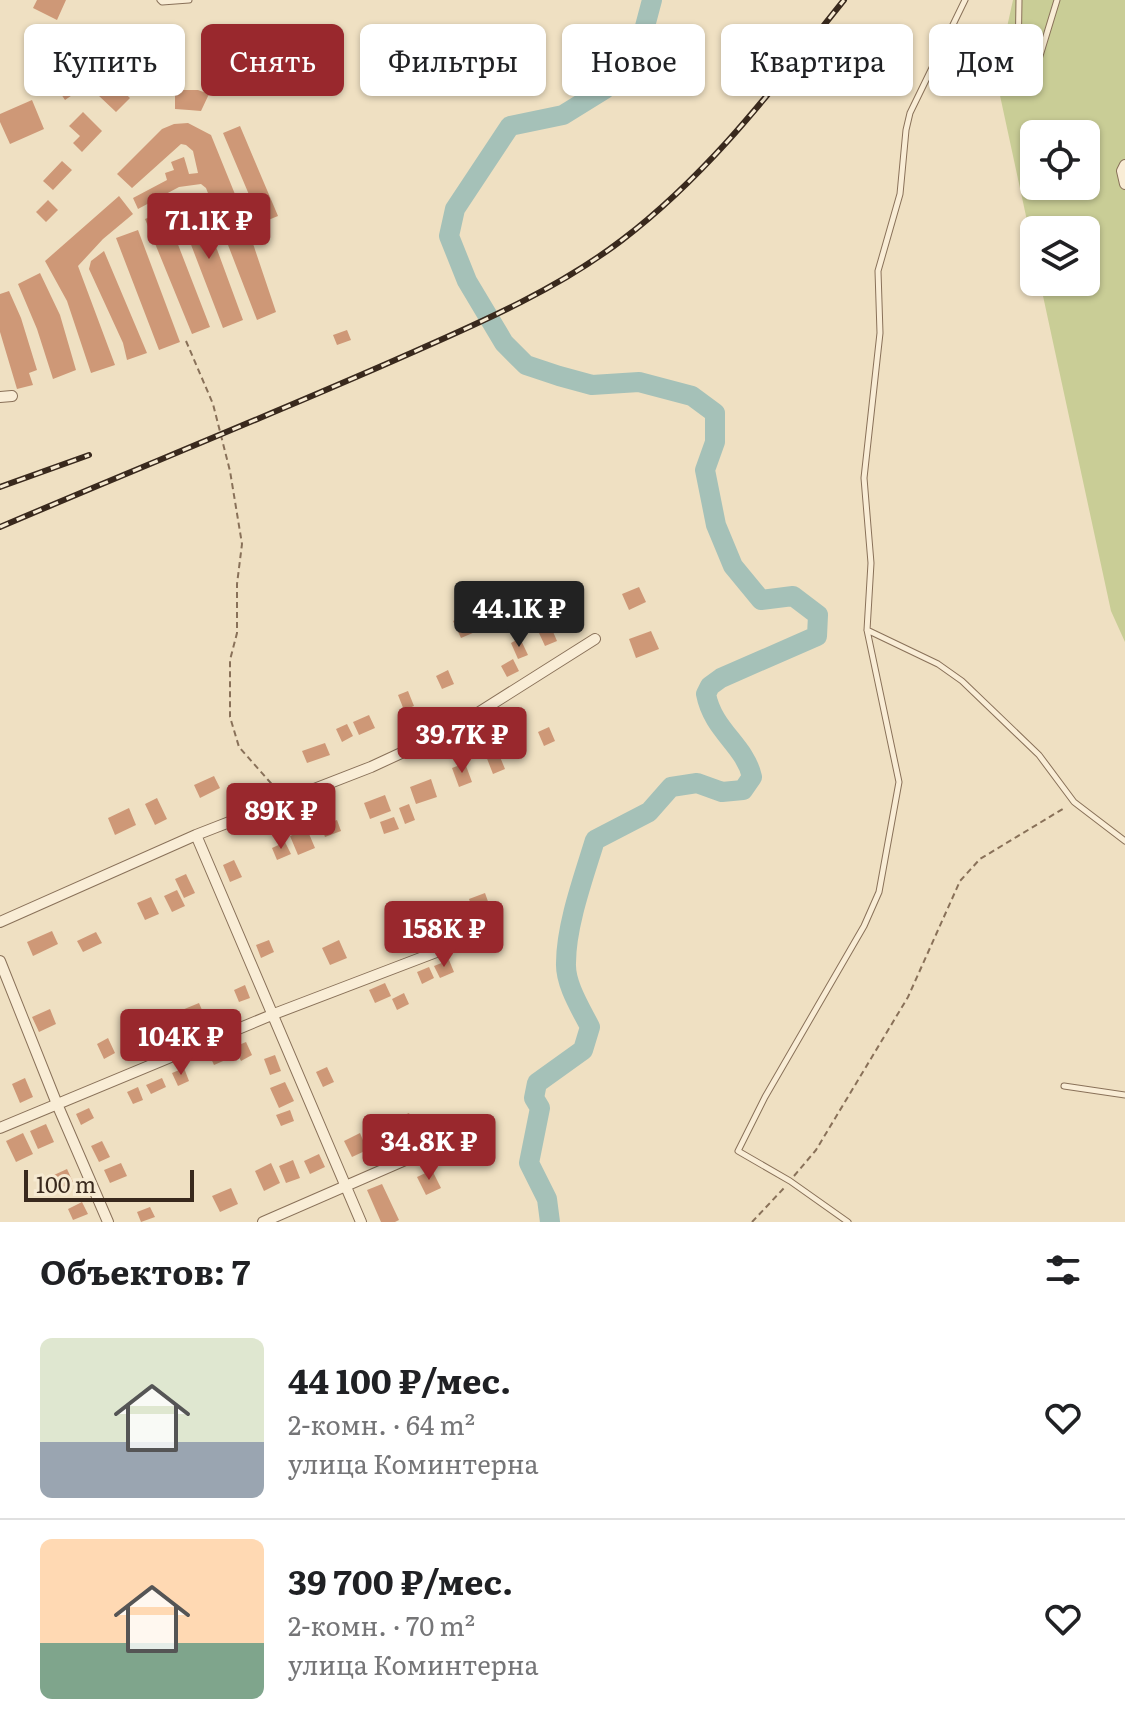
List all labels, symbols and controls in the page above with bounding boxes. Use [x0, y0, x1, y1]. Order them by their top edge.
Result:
chip: Купить [24, 24, 185, 96]
chip: Снять [201, 24, 344, 96]
chip: Фильтры [360, 24, 546, 96]
chip: Новое [562, 24, 705, 96]
chip: Квартира [721, 24, 913, 96]
chip: Дом [929, 24, 1043, 96]
map controls [1020, 120, 1100, 296]
button: locate [1020, 120, 1100, 200]
pin: 71.1K ₽ [135, 193, 283, 261]
text: 71.1K ₽ [165, 199, 253, 238]
button: layers [1020, 216, 1100, 296]
pin: 44.1K ₽ [445, 581, 593, 649]
text: 44.1K ₽ [472, 587, 566, 626]
pin: 39.7K ₽ [388, 707, 536, 775]
text: 39.7K ₽ [416, 713, 508, 752]
pin: 89K ₽ [225, 783, 337, 851]
text: 89K ₽ [244, 789, 318, 828]
pin: 158K ₽ [379, 901, 509, 969]
text: 158K ₽ [402, 907, 486, 946]
pin: 104K ₽ [116, 1009, 246, 1077]
text: 104K ₽ [138, 1015, 224, 1054]
pin: 34.8K ₽ [355, 1114, 503, 1182]
text: 34.8K ₽ [381, 1120, 477, 1159]
scale bar [24, 1166, 194, 1202]
text: 100 m [36, 1167, 96, 1200]
text: Объектов: 7 [40, 1245, 250, 1295]
icon: filters [1041, 1248, 1085, 1292]
text: 44 100 ₽/мес. [288, 1354, 511, 1404]
icon: home [104, 1370, 200, 1466]
icon: heart [1041, 1396, 1085, 1440]
text: 2-комн. · 64 m² [288, 1404, 475, 1443]
text: улица Коминтерна [288, 1443, 539, 1482]
text: 39 700 ₽/мес. [288, 1555, 513, 1605]
icon: home [104, 1571, 200, 1667]
icon: heart [1041, 1597, 1085, 1641]
text: 2-комн. · 70 m² [288, 1605, 475, 1644]
text: улица Коминтерна [288, 1644, 539, 1683]

